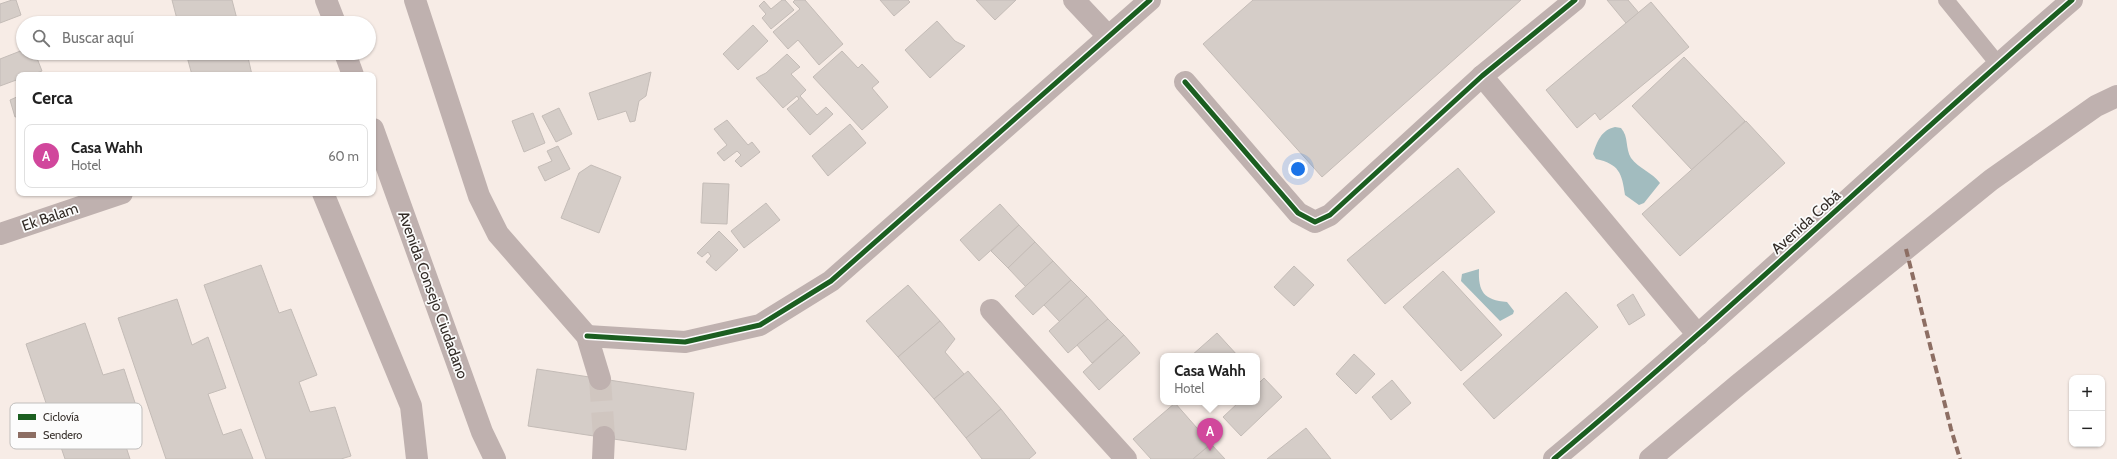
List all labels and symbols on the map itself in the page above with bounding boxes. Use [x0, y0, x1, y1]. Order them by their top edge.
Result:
your location [1288, 159, 1308, 179]
street label: Avenida Cobá [1768, 186, 1845, 258]
street label: Ek Balam [19, 199, 81, 235]
street label: Avenida Consejo Ciudadano [394, 209, 472, 381]
legend [10, 403, 142, 449]
text: Ciclovía [43, 410, 80, 424]
pin: A [1197, 418, 1223, 451]
text: Sendero [43, 428, 82, 442]

